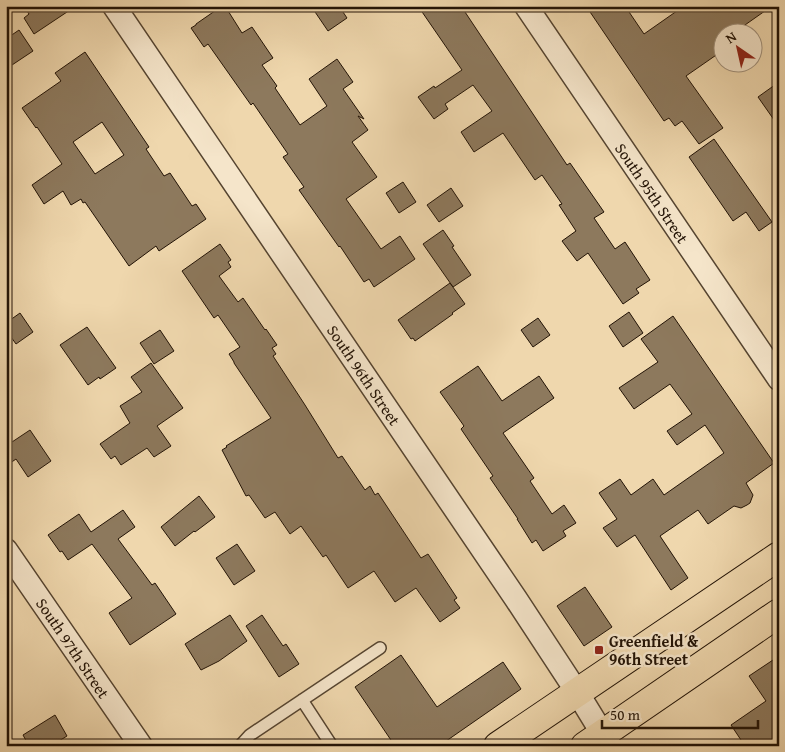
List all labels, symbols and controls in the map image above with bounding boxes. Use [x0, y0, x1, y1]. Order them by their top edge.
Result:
north arrow [712, 22, 762, 72]
text: N [721, 26, 741, 48]
street label: South 95th Street [609, 138, 695, 248]
street label: South 96th Street [321, 320, 407, 430]
street label: South 97th Street [30, 593, 116, 703]
place label: Greenfield & 96th Street [609, 629, 699, 671]
marker: Greenfield & 96th Street [593, 644, 605, 656]
scale bar [602, 697, 759, 729]
text: 50 m [610, 704, 641, 725]

